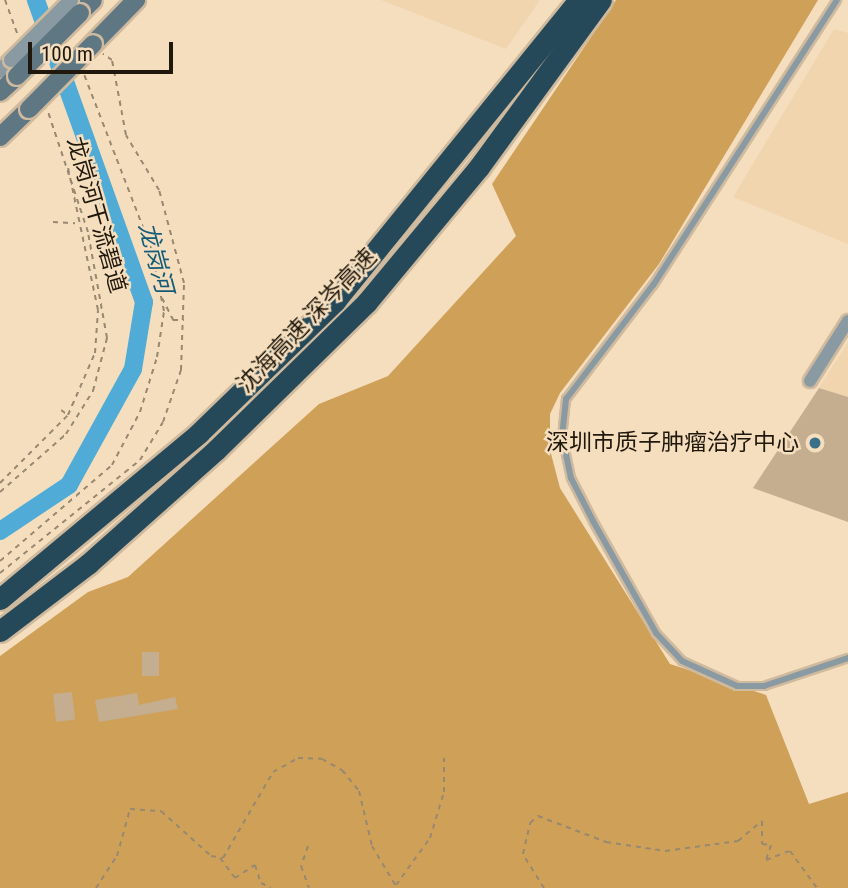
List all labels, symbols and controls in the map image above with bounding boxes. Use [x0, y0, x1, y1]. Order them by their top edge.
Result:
scale bar [32, 28, 177, 72]
text: 100 m [41, 42, 93, 66]
street label: 龙岗河干流碧道 [61, 134, 131, 296]
water label: 龙岗河 [132, 219, 178, 297]
street label: 沈海高速 深岑高速 [231, 243, 383, 399]
place label: 深圳市质子肿瘤治疗中心 [546, 429, 799, 457]
marker: 深圳市质子肿瘤治疗中心 [805, 433, 825, 453]

